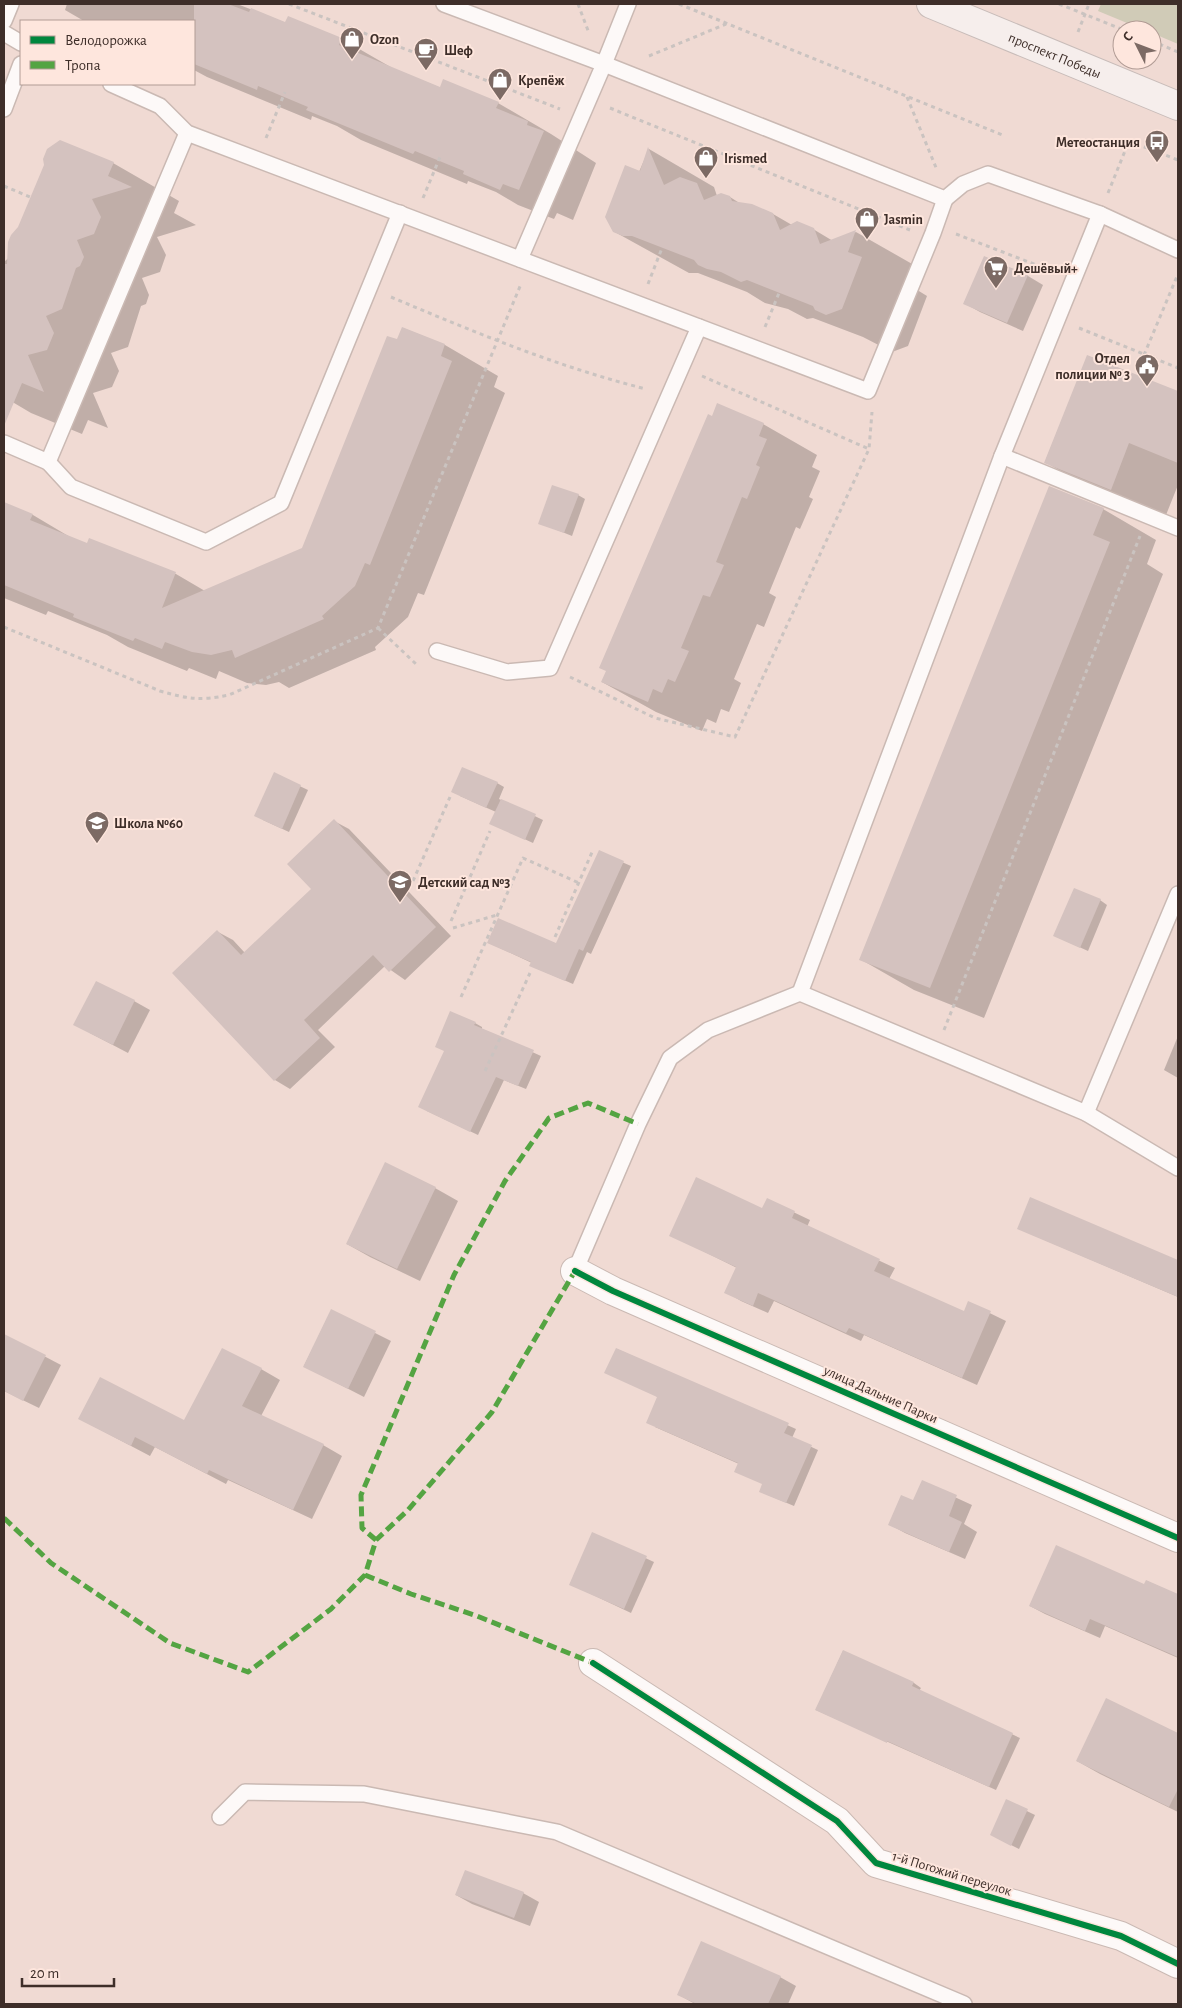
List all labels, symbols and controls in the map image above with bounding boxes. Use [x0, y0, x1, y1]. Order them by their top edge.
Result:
legend [20, 20, 195, 85]
north arrow [1112, 20, 1162, 70]
shop icon: Ozon [339, 26, 365, 60]
text: С [1120, 29, 1136, 45]
street label: проспект Победы [1006, 31, 1103, 81]
text: Велодорожка [65, 33, 147, 48]
place label: Ozon [370, 33, 399, 47]
cafe icon: Шеф [413, 37, 439, 71]
place label: Шеф [444, 44, 473, 58]
text: Тропа [65, 58, 101, 73]
shop icon: Крепёж [487, 67, 513, 101]
place label: Крепёж [518, 74, 564, 88]
bus stop icon: Метеостанция [1144, 129, 1170, 163]
place label: Метеостанция [1056, 136, 1140, 150]
shop icon: Irismed [693, 145, 719, 179]
place label: Irismed [724, 152, 768, 166]
shop icon: Jasmin [854, 206, 880, 240]
place label: Jasmin [884, 213, 923, 227]
supermarket icon: Дешёвый+ [983, 255, 1009, 289]
place label: Дешёвый+ [1014, 262, 1078, 276]
place label: Отдел полиции № 3 [1055, 352, 1130, 382]
public building icon: Отдел полиции № 3 [1134, 353, 1160, 387]
school or university icon: Школа №60 [84, 810, 110, 844]
place label: Школа №60 [114, 817, 183, 831]
school or university icon: Детский сад №3 [387, 869, 413, 903]
place label: Детский сад №3 [418, 876, 510, 890]
street label: улица Дальние Парки [821, 1363, 940, 1426]
street label: 1-й Погожий переулок [890, 1849, 1014, 1899]
scale bar [22, 1956, 115, 1988]
text: 20 m [30, 1966, 59, 1981]

